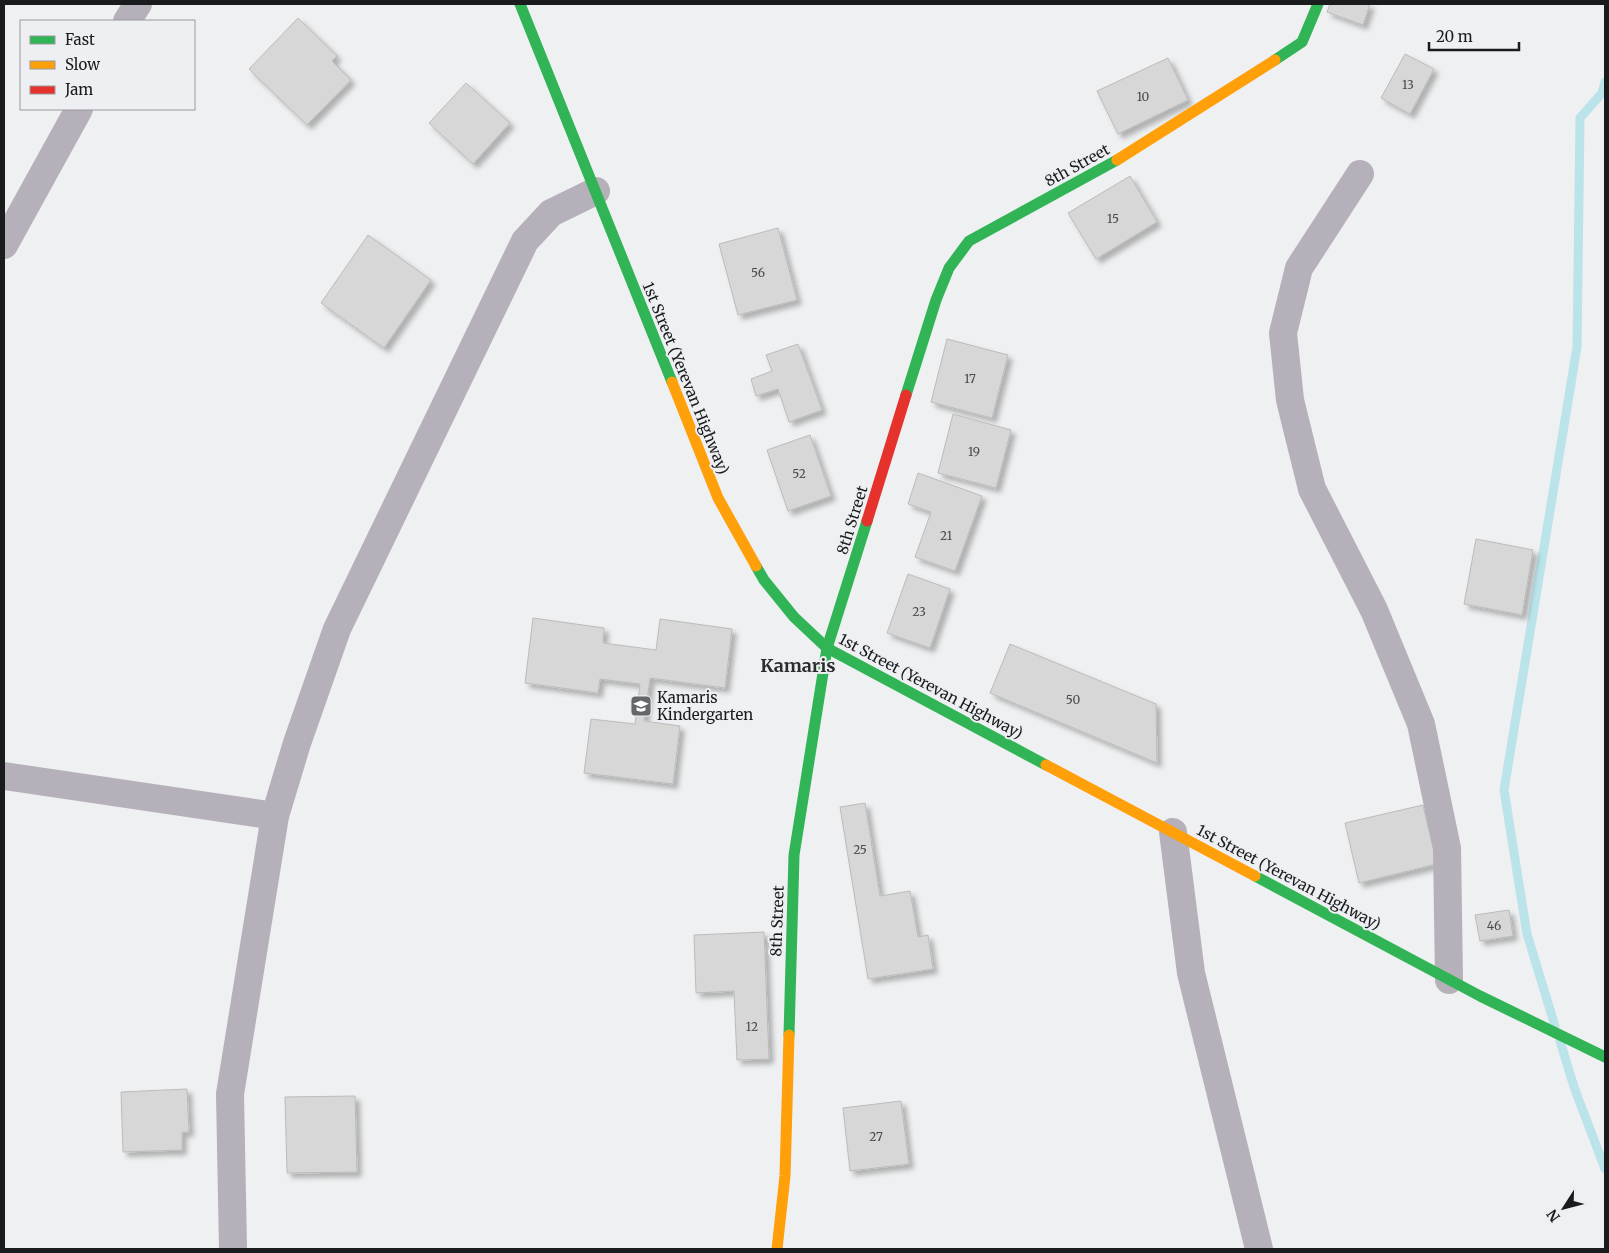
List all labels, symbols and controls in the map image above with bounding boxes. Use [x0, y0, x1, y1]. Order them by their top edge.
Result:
legend [20, 20, 195, 110]
scale bar [1429, 20, 1519, 52]
text: 20 m [1436, 27, 1473, 46]
text: Fast [65, 30, 95, 49]
text: Slow [65, 55, 100, 74]
house number: 13 [1402, 77, 1414, 92]
text: Jam [64, 80, 93, 99]
house number: 10 [1137, 89, 1150, 104]
street label: 8th Street [1041, 139, 1113, 191]
house number: 15 [1107, 211, 1119, 226]
house number: 56 [751, 265, 765, 280]
street label: 1st Street (Yerevan Highway) [639, 279, 733, 477]
house number: 17 [964, 371, 976, 386]
house number: 19 [968, 444, 980, 459]
house number: 52 [792, 466, 806, 481]
street label: 8th Street [833, 483, 872, 557]
house number: 21 [940, 528, 953, 543]
house number: 23 [912, 604, 926, 619]
street label: 1st Street (Yerevan Highway) [836, 629, 1026, 743]
district label: Kamaris [760, 654, 836, 677]
place label: Kamaris Kindergarten [657, 688, 753, 724]
house number: 50 [1066, 692, 1081, 707]
school or university icon: Kamaris Kindergarten [629, 694, 653, 718]
street label: 1st Street (Yerevan Highway) [1194, 820, 1384, 934]
house number: 25 [853, 842, 867, 857]
street label: 8th Street [766, 885, 788, 957]
house number: 46 [1487, 918, 1501, 933]
house number: 12 [746, 1019, 758, 1034]
house number: 27 [869, 1129, 883, 1144]
north arrow [1539, 1183, 1589, 1233]
text: N [1543, 1206, 1564, 1225]

